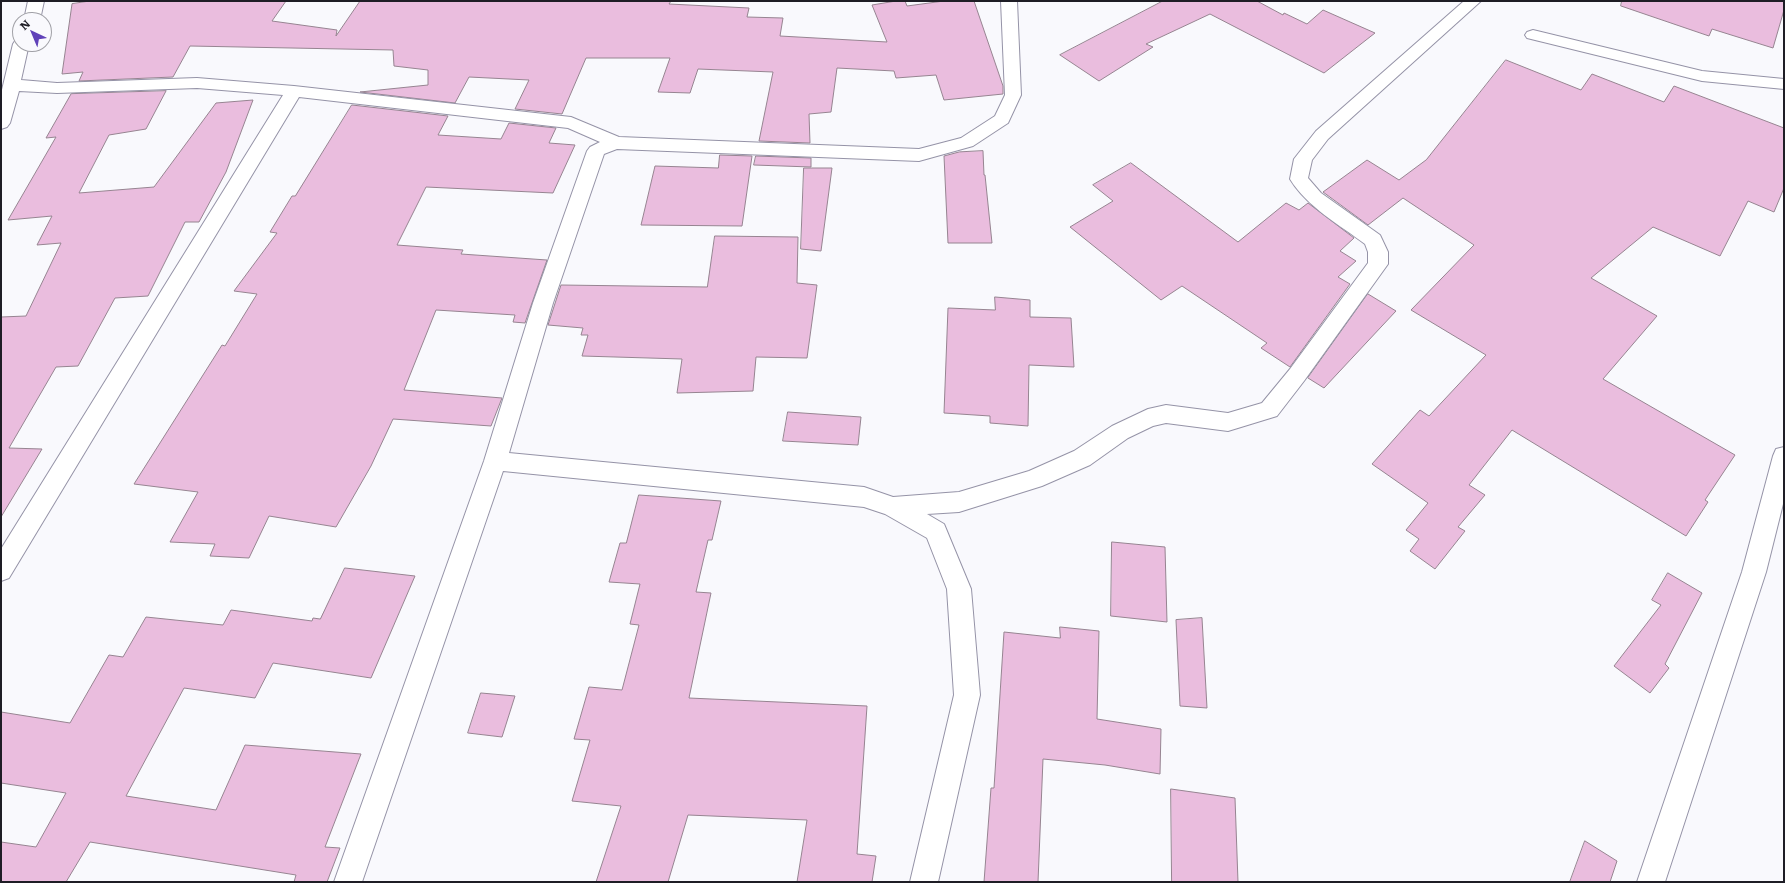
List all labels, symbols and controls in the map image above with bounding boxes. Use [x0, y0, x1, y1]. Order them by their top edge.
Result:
north arrow [12, 12, 52, 52]
text: N [15, 15, 33, 33]

